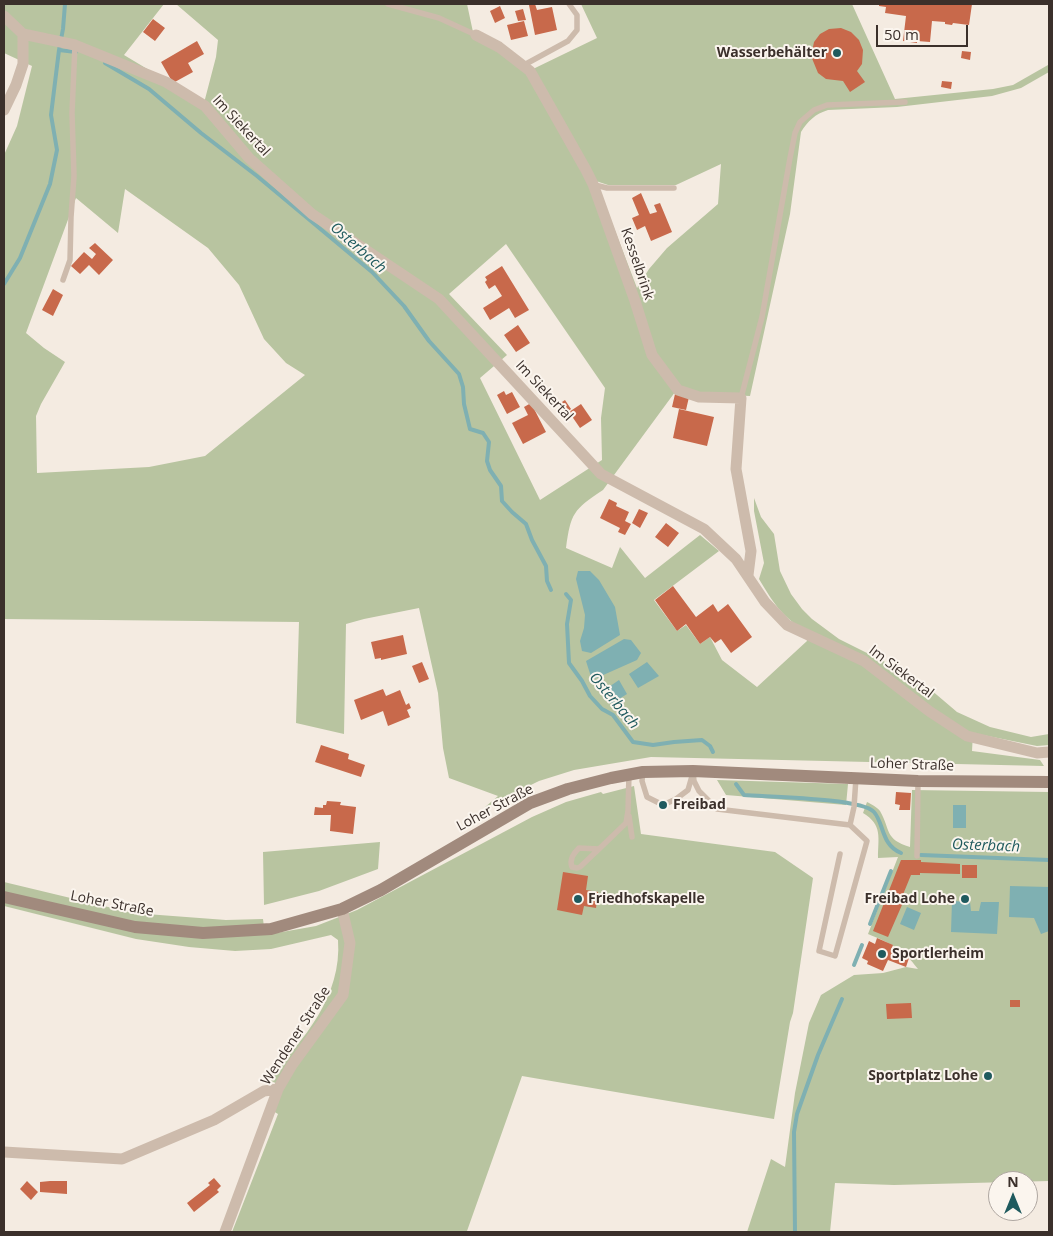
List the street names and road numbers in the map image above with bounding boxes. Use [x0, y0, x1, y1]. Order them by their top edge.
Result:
street label: Im Siekertal [209, 92, 273, 160]
street label: Kesselbrink [617, 226, 657, 302]
street label: Im Siekertal [512, 357, 576, 425]
street label: Im Siekertal [865, 642, 937, 702]
street label: Loher Straße [870, 755, 954, 775]
street label: Loher Straße [454, 781, 536, 835]
street label: Loher Straße [69, 888, 155, 920]
street label: Wendener Straße [258, 983, 334, 1089]

